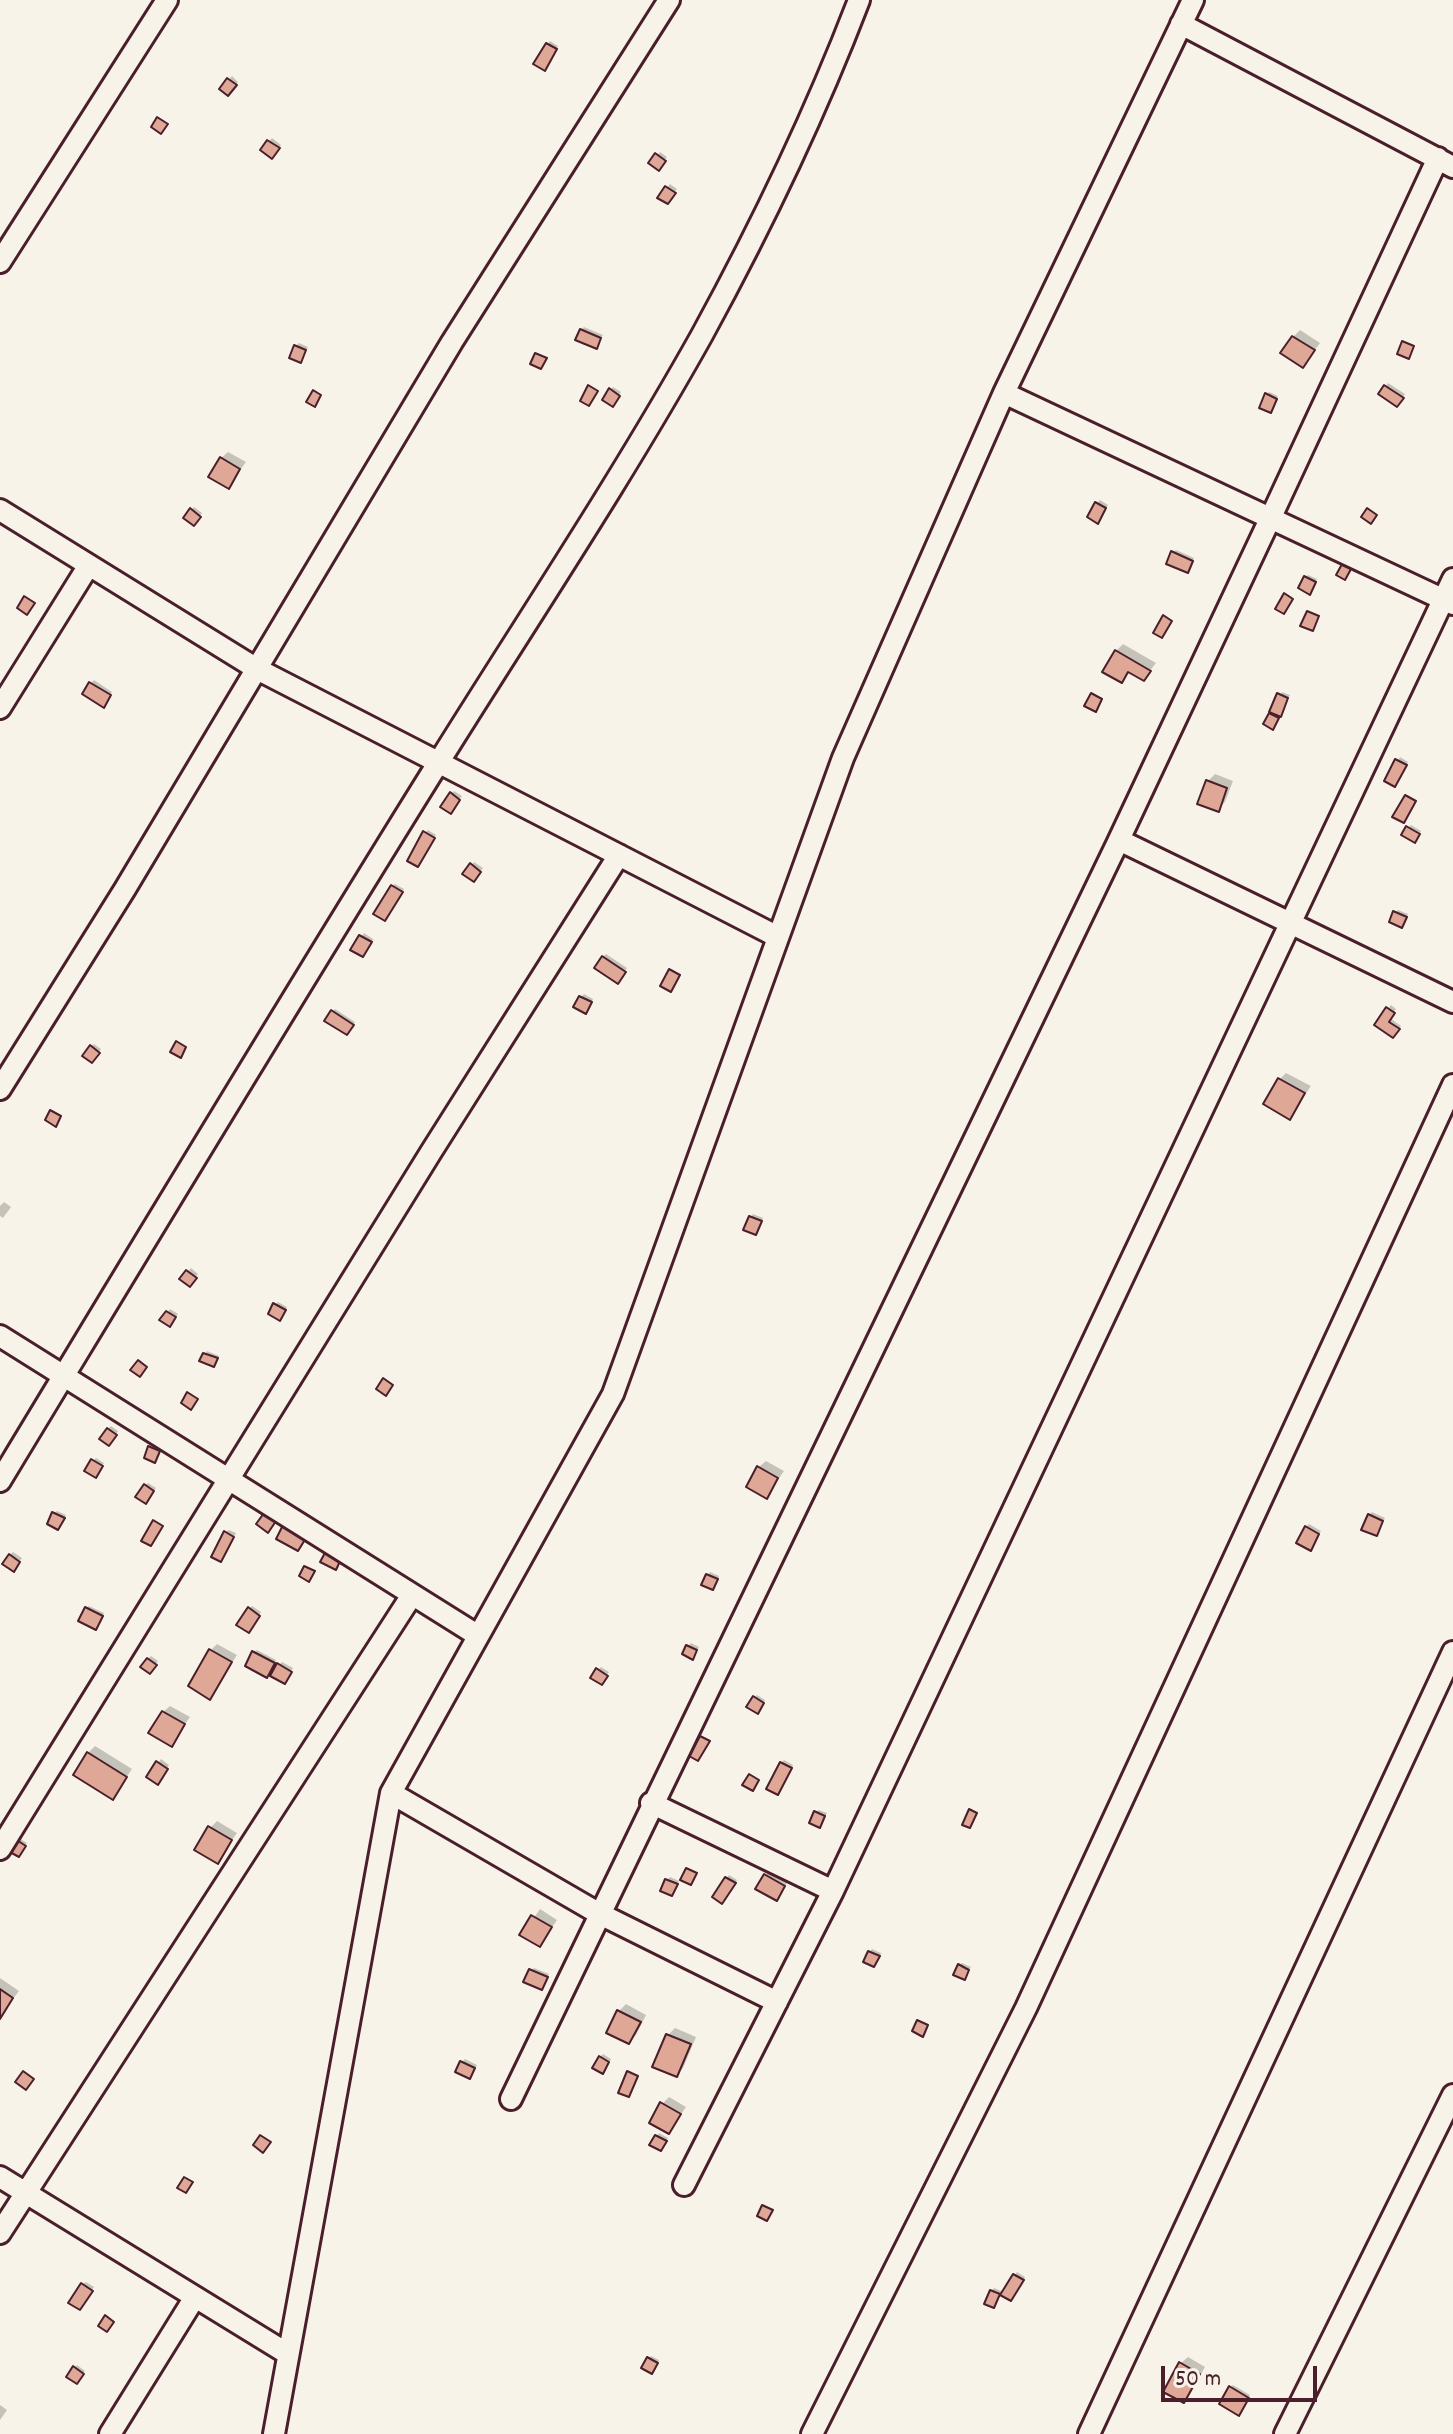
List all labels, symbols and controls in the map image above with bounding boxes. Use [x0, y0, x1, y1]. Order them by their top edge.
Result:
scale bar [1165, 2350, 1321, 2400]
text: 50 m [1175, 2363, 1221, 2397]

